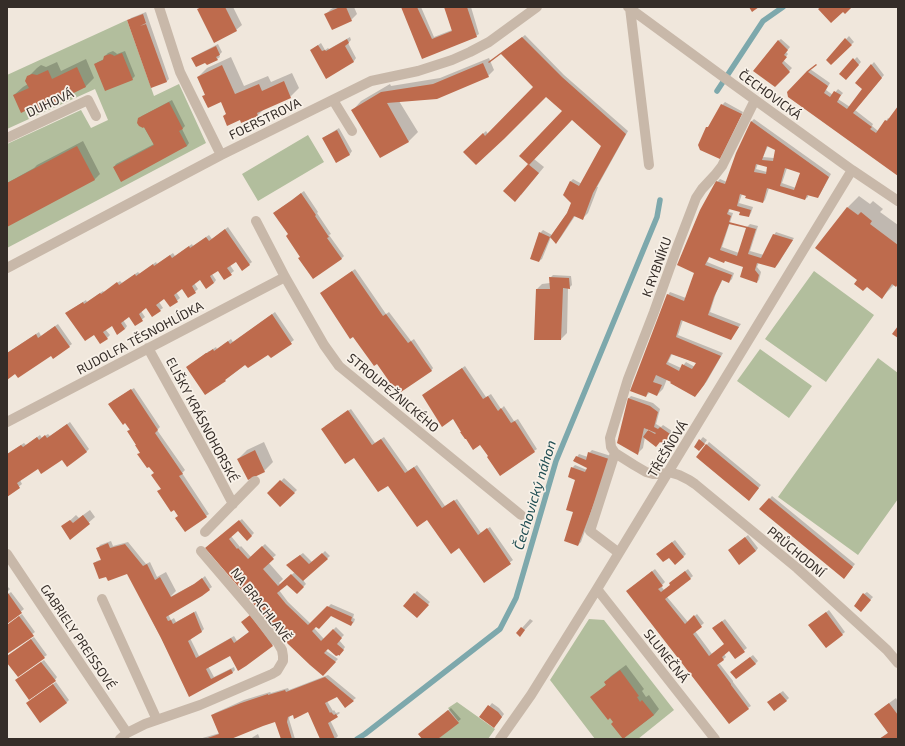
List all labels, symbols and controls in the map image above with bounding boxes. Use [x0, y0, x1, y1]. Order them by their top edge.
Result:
street label: ČECHOVICKÁ [736, 67, 804, 123]
street label: DUHOVÁ [24, 85, 76, 121]
street label: FOERSTROVA [227, 95, 303, 143]
street label: K RYBNÍKU [639, 235, 675, 299]
street label: RUDOLFA TĚSNOHLÍDKA [74, 298, 206, 378]
street label: STROUPEŽNICKÉHO [344, 350, 442, 436]
street label: ELIŠKY KRÁSNOHORSKÉ [162, 355, 242, 485]
street label: TŘEŠŇOVÁ [645, 418, 691, 480]
water label: Čechovický náhon [510, 438, 560, 552]
street label: PRŮCHODNÍ [764, 523, 828, 581]
street label: NA BRACHLAVĚ [227, 565, 295, 645]
street label: GABRIELY PREISSOVÉ [37, 581, 119, 693]
street label: SLUNEČNÁ [640, 626, 692, 686]

